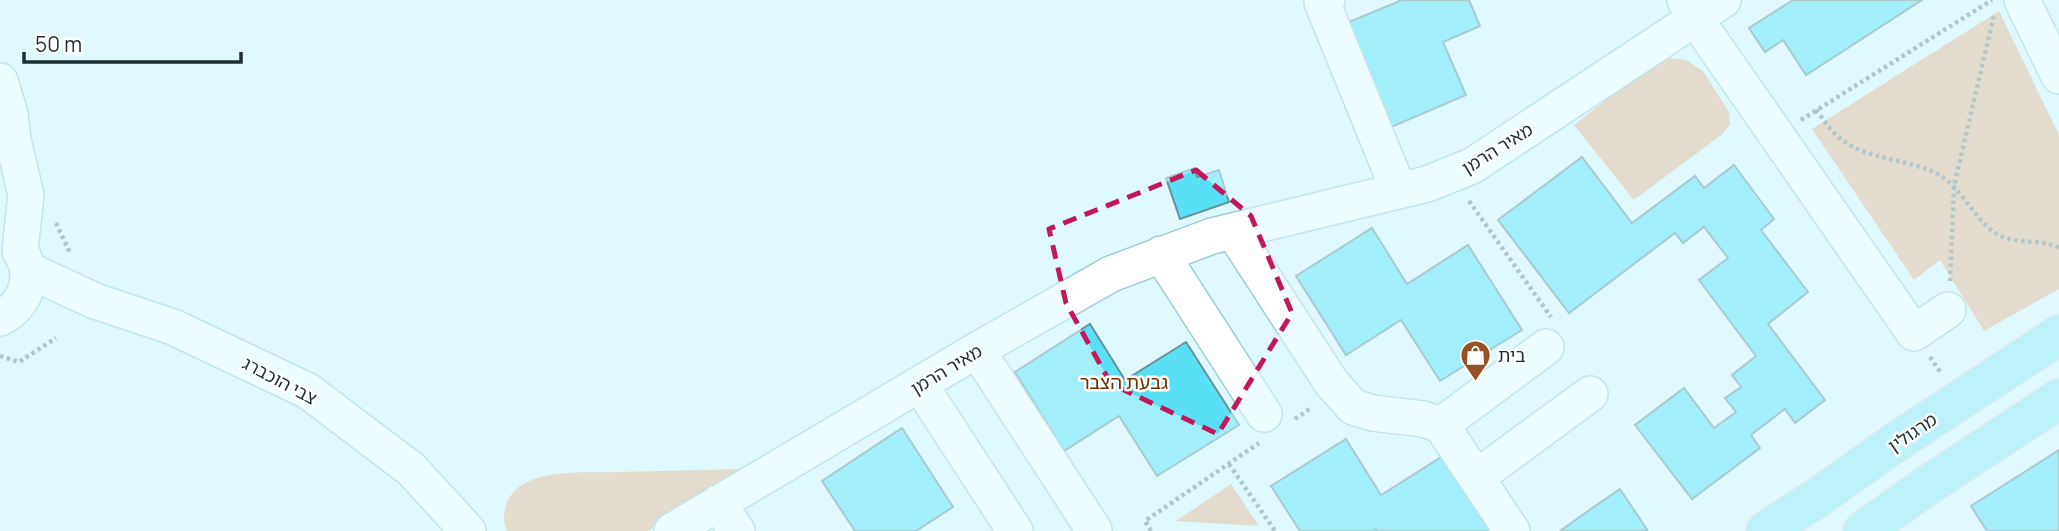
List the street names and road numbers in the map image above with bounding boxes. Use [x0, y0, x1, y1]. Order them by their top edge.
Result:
street label: מאיר הרמן [1457, 117, 1537, 179]
street label: מאיר הרמן [906, 338, 986, 400]
street label: צבי הוכברג [239, 350, 321, 410]
street label: מרגולין [1883, 407, 1941, 457]

